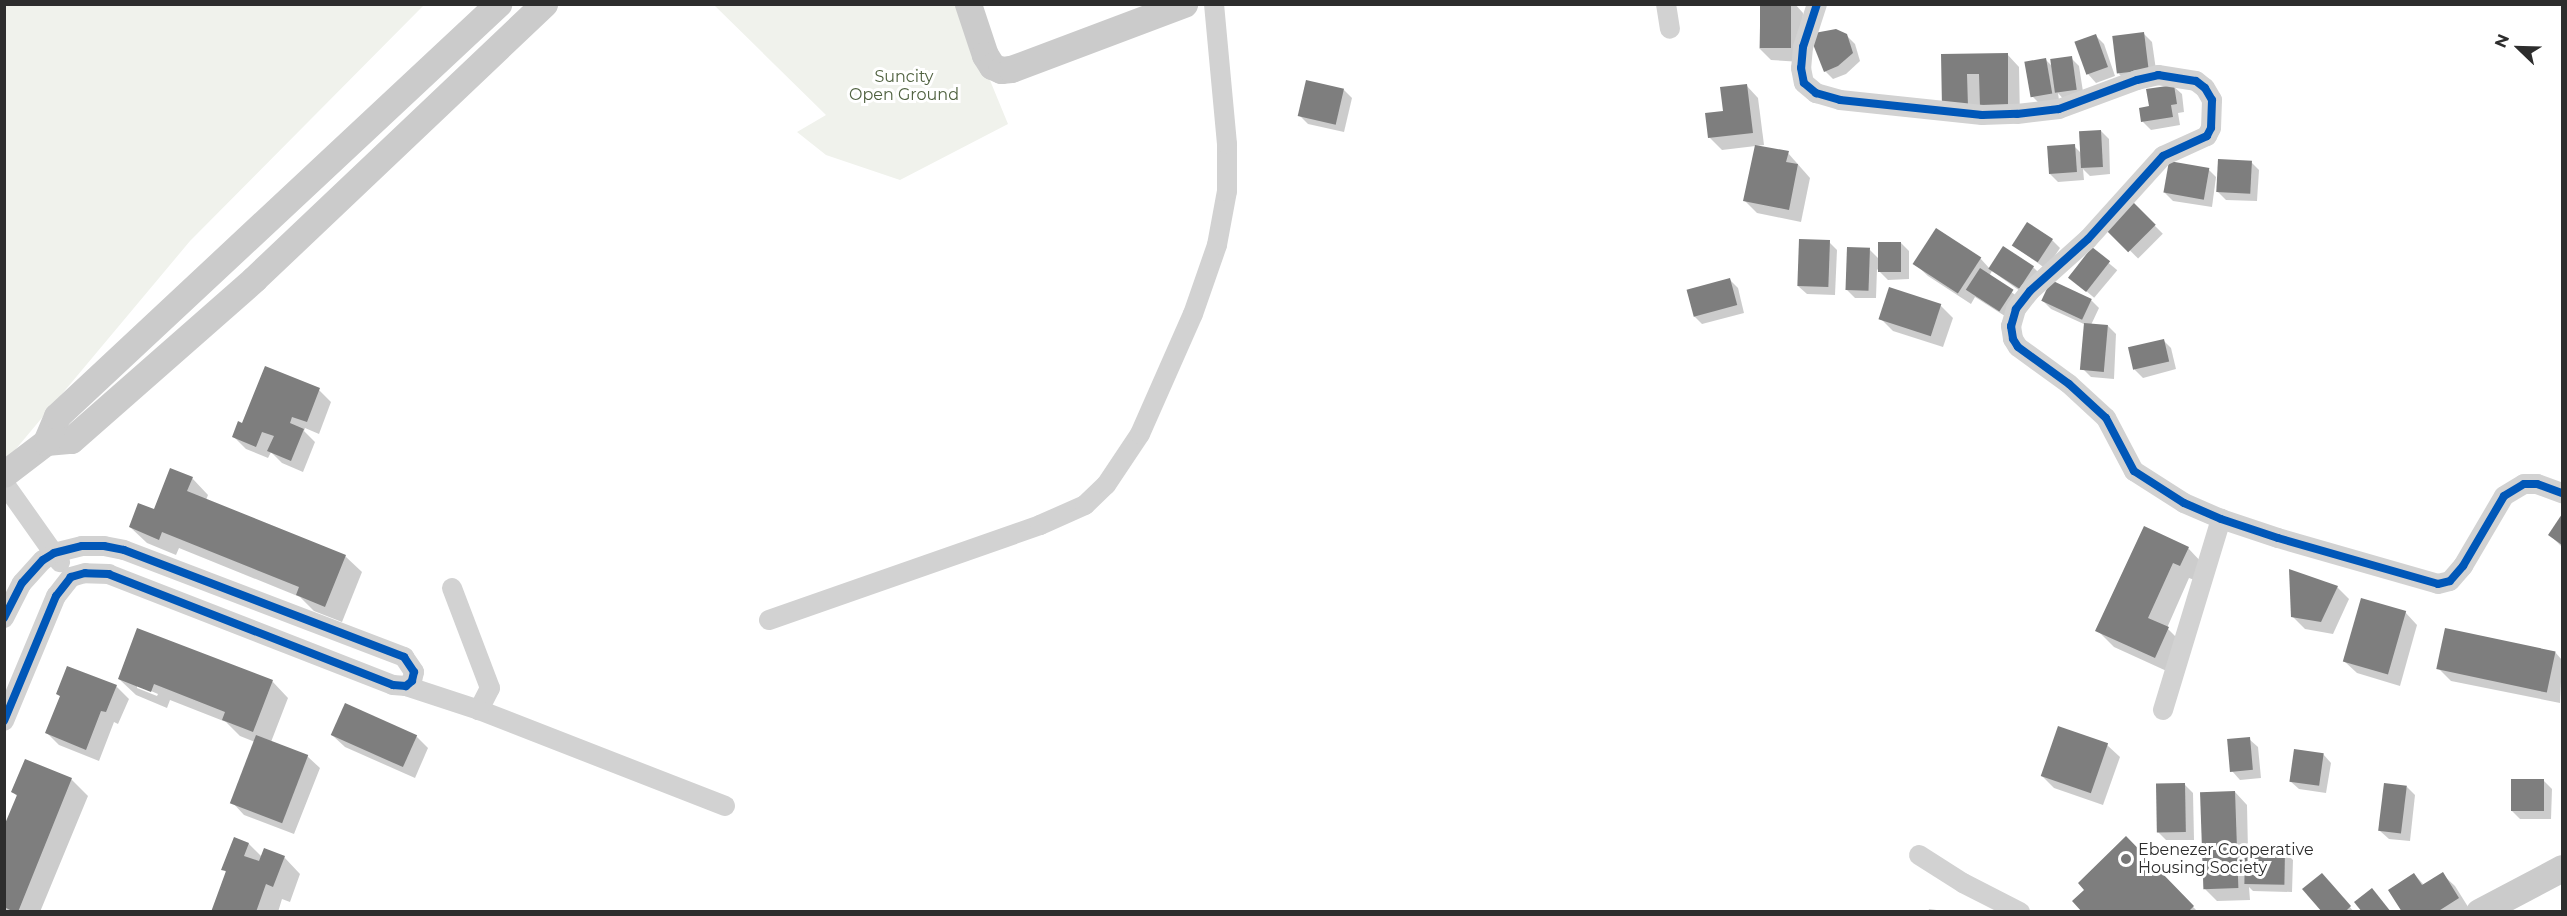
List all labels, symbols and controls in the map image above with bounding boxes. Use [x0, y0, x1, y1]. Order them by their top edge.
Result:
north arrow [2489, 18, 2549, 78]
text: N [2491, 31, 2513, 50]
park label: Suncity Open Ground [849, 67, 959, 105]
place label: Ebenezer Cooperative Housing Society [2138, 840, 2314, 878]
marker: Ebenezer Cooperative Housing Society [2119, 852, 2133, 866]

